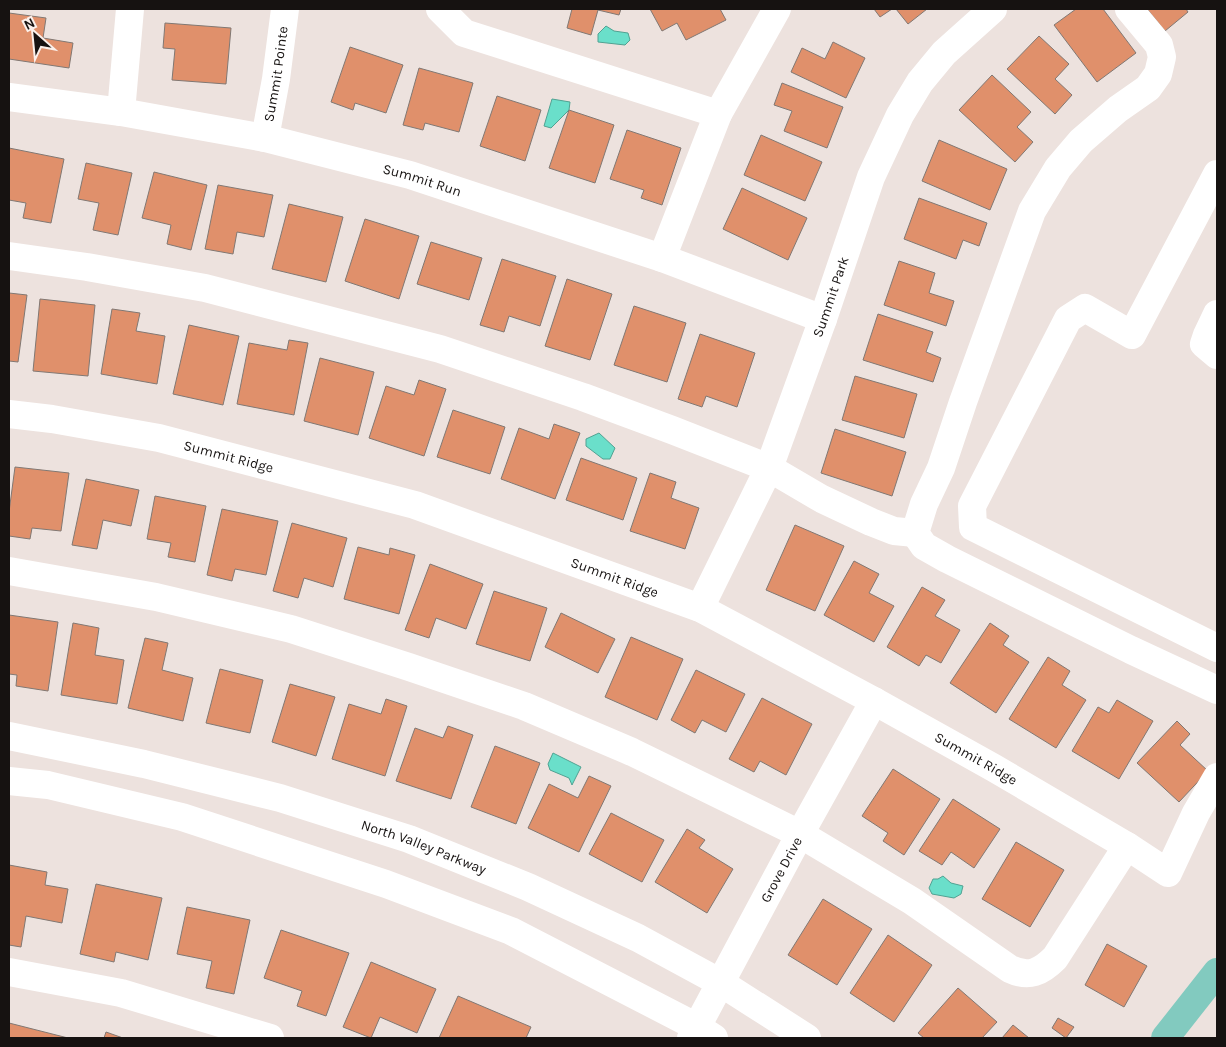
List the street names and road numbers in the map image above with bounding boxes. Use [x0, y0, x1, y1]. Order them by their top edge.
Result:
street label: Summit Pointe [260, 25, 292, 123]
street label: Summit Run [381, 160, 464, 200]
street label: Summit Park [809, 254, 853, 340]
street label: Summit Ridge [182, 437, 275, 477]
street label: Summit Ridge [568, 554, 661, 601]
street label: Summit Ridge [932, 729, 1020, 789]
street label: North Valley Parkway [359, 816, 489, 878]
street label: Grove Drive [757, 834, 806, 906]

